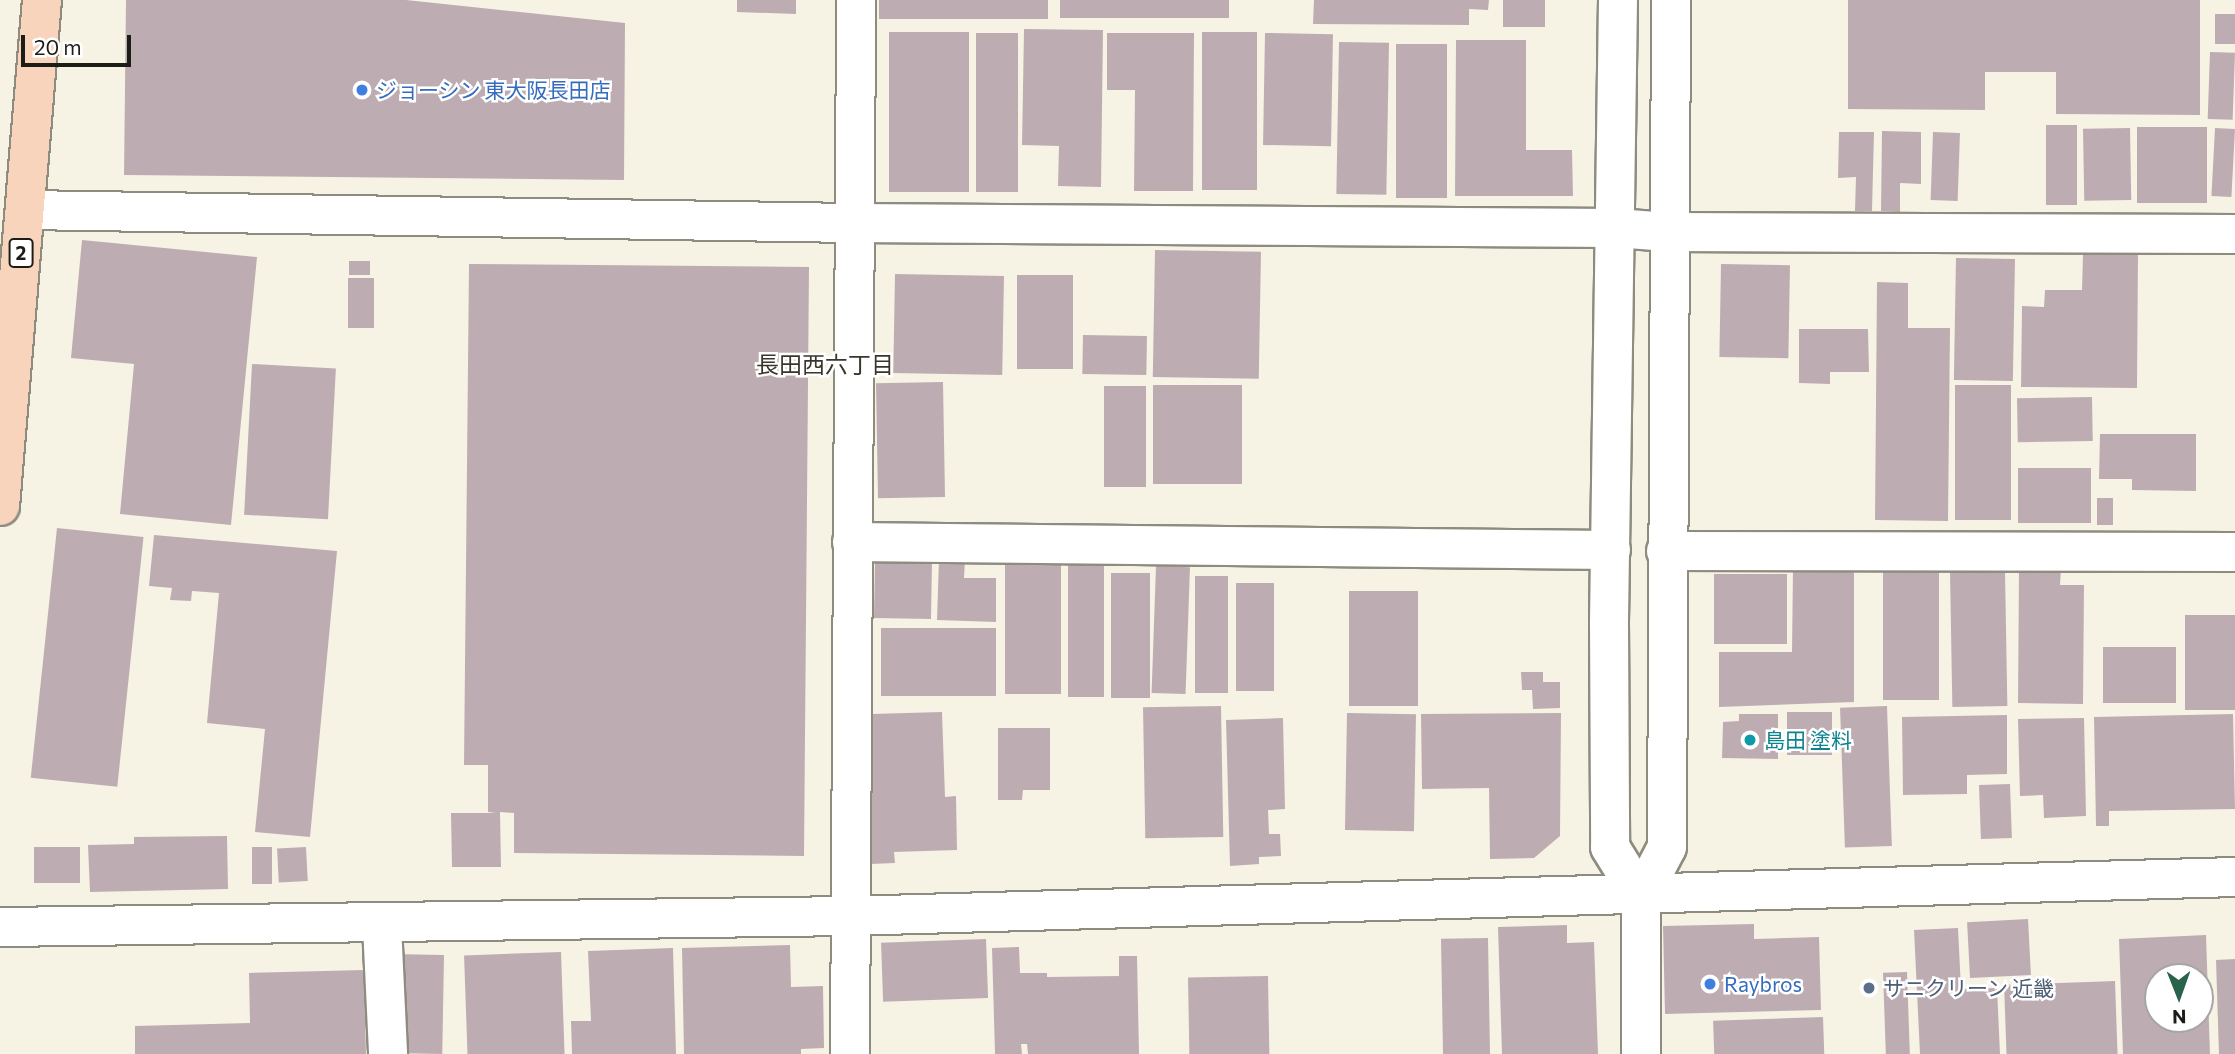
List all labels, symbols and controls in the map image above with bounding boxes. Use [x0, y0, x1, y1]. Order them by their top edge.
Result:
scale bar [24, 21, 135, 65]
text: 20 m [34, 34, 82, 59]
place label: ジョーシン 東大阪長田店 [376, 77, 611, 103]
marker: ジョーシン 東大阪長田店 [354, 82, 370, 98]
road number: 2 [7, 238, 35, 268]
district label: 長田西六丁目 [756, 350, 894, 378]
place label: 島田 塗料 [1764, 727, 1852, 753]
marker: 島田 塗料 [1742, 732, 1758, 748]
north arrow [2144, 963, 2214, 1033]
place label: Raybros [1724, 971, 1802, 997]
place label: サニクリーン 近畿 [1883, 975, 2055, 1001]
marker: Raybros [1702, 976, 1718, 992]
marker: サニクリーン 近畿 [1861, 980, 1877, 996]
text: N [2172, 1006, 2187, 1029]

